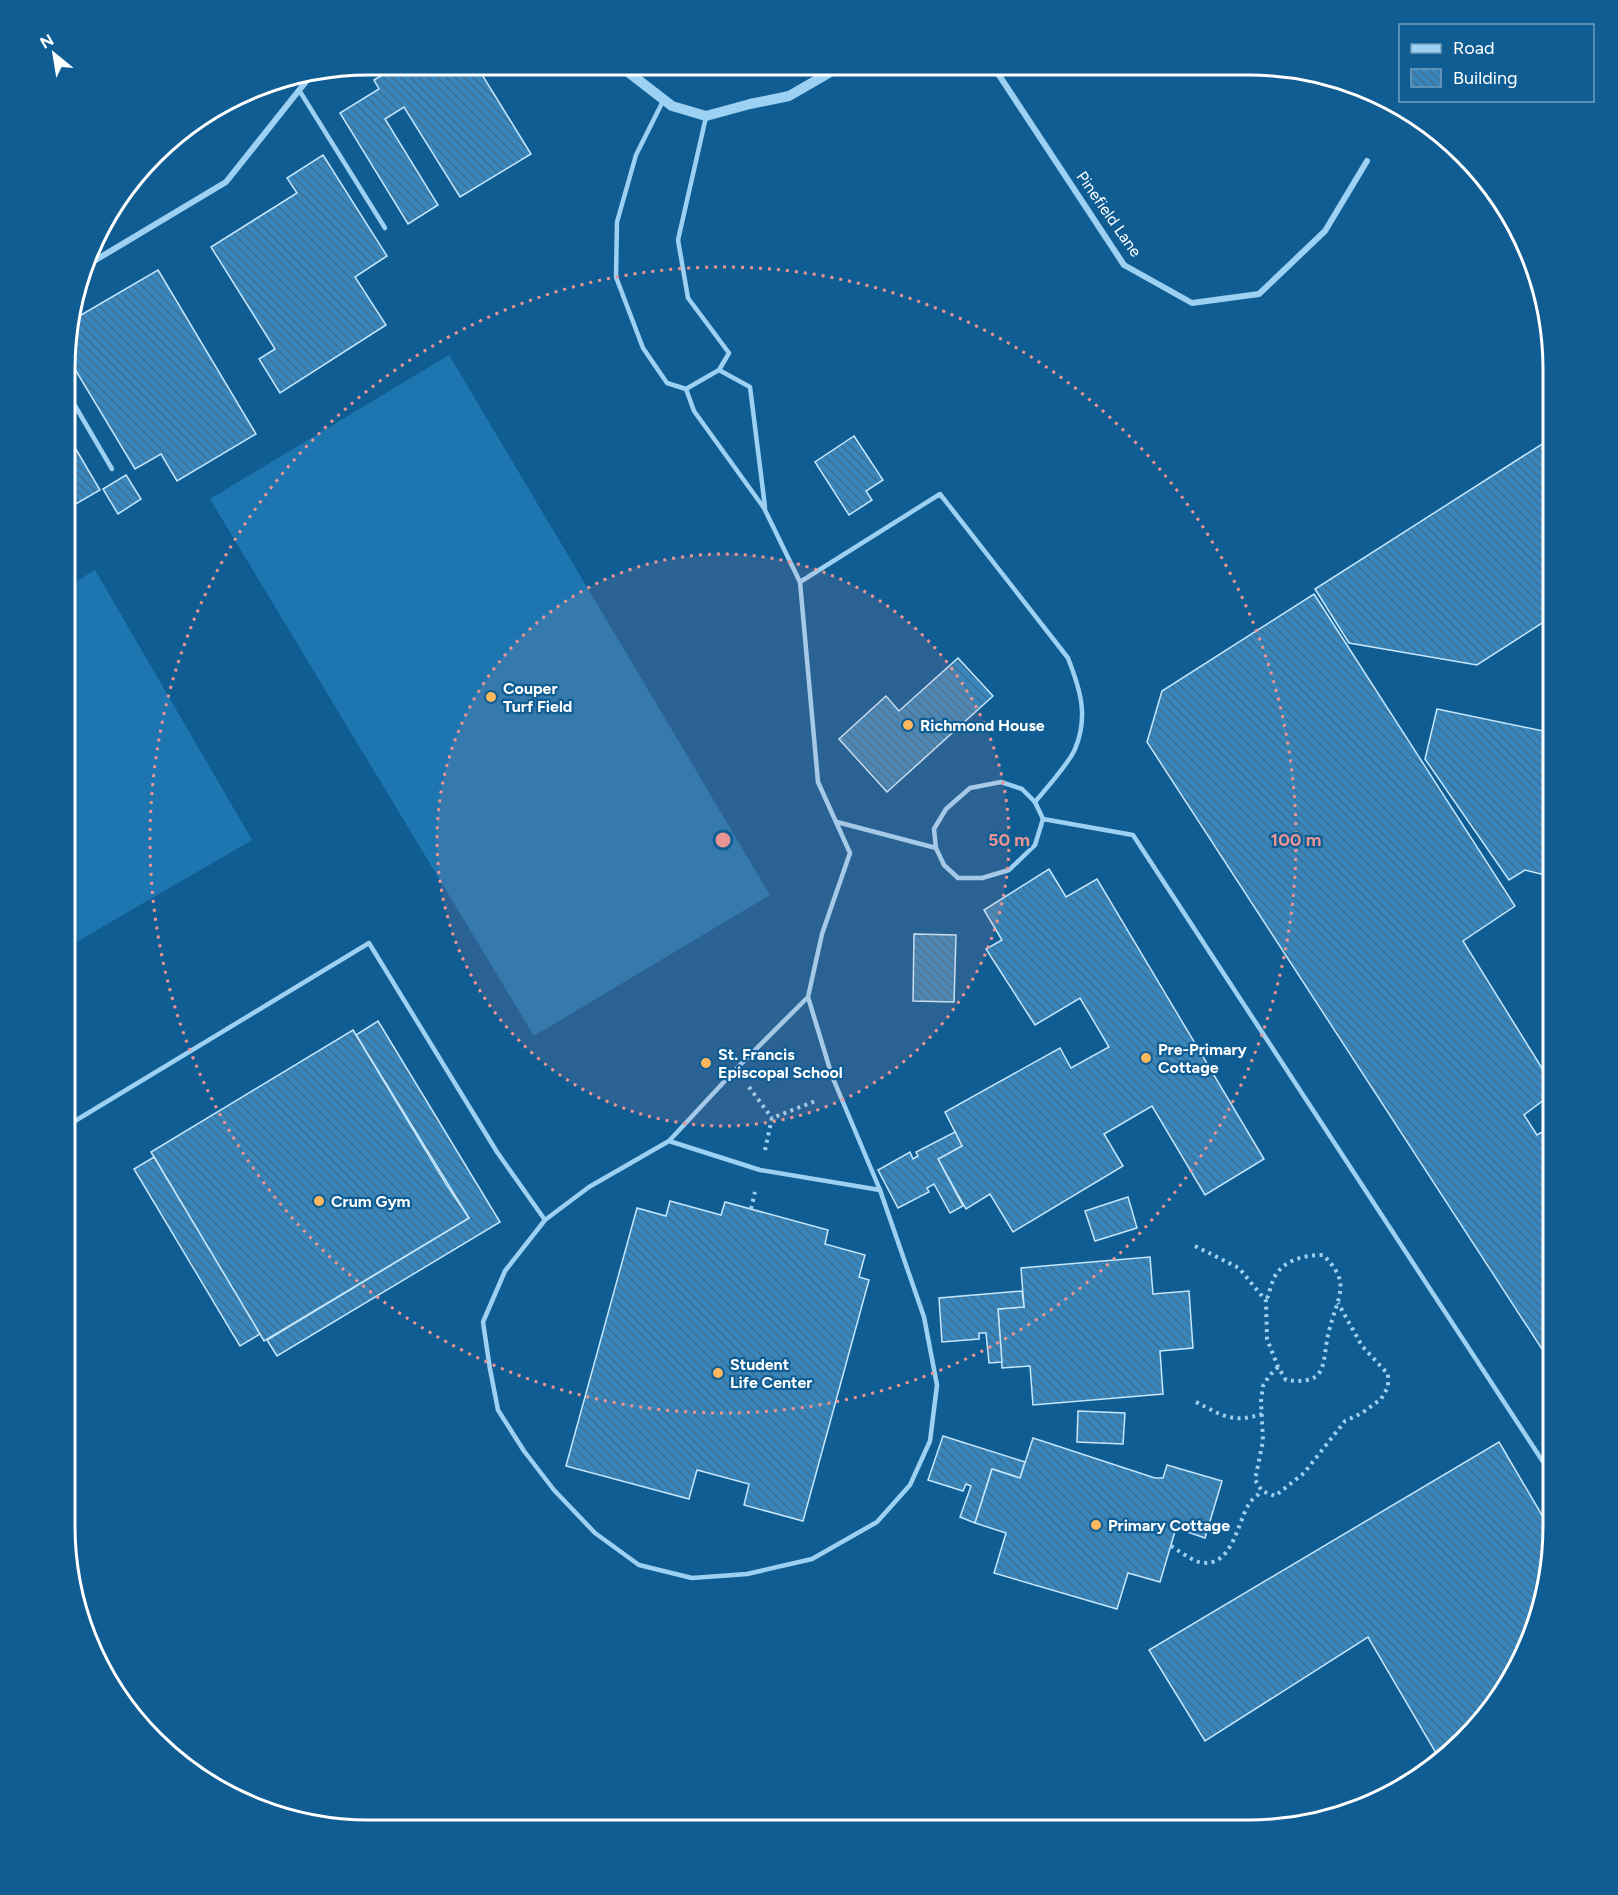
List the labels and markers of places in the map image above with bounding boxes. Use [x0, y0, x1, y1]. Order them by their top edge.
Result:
place label: Couper Turf Field [503, 679, 572, 716]
marker: Couper Turf Field [484, 690, 498, 704]
place label: Richmond House [920, 716, 1045, 735]
marker: Richmond House [901, 718, 915, 732]
centre of rings [713, 830, 733, 850]
place label: Pre-Primary Cottage [1158, 1040, 1247, 1077]
place label: St. Francis Episcopal School [718, 1045, 843, 1082]
marker: Pre-Primary Cottage [1139, 1051, 1153, 1065]
marker: St. Francis Episcopal School [699, 1056, 713, 1070]
place label: Crum Gym [331, 1192, 411, 1211]
marker: Crum Gym [312, 1194, 326, 1208]
place label: Student Life Center [730, 1355, 812, 1392]
marker: Student Life Center [711, 1366, 725, 1380]
place label: Primary Cottage [1108, 1516, 1230, 1535]
marker: Primary Cottage [1089, 1518, 1103, 1532]

